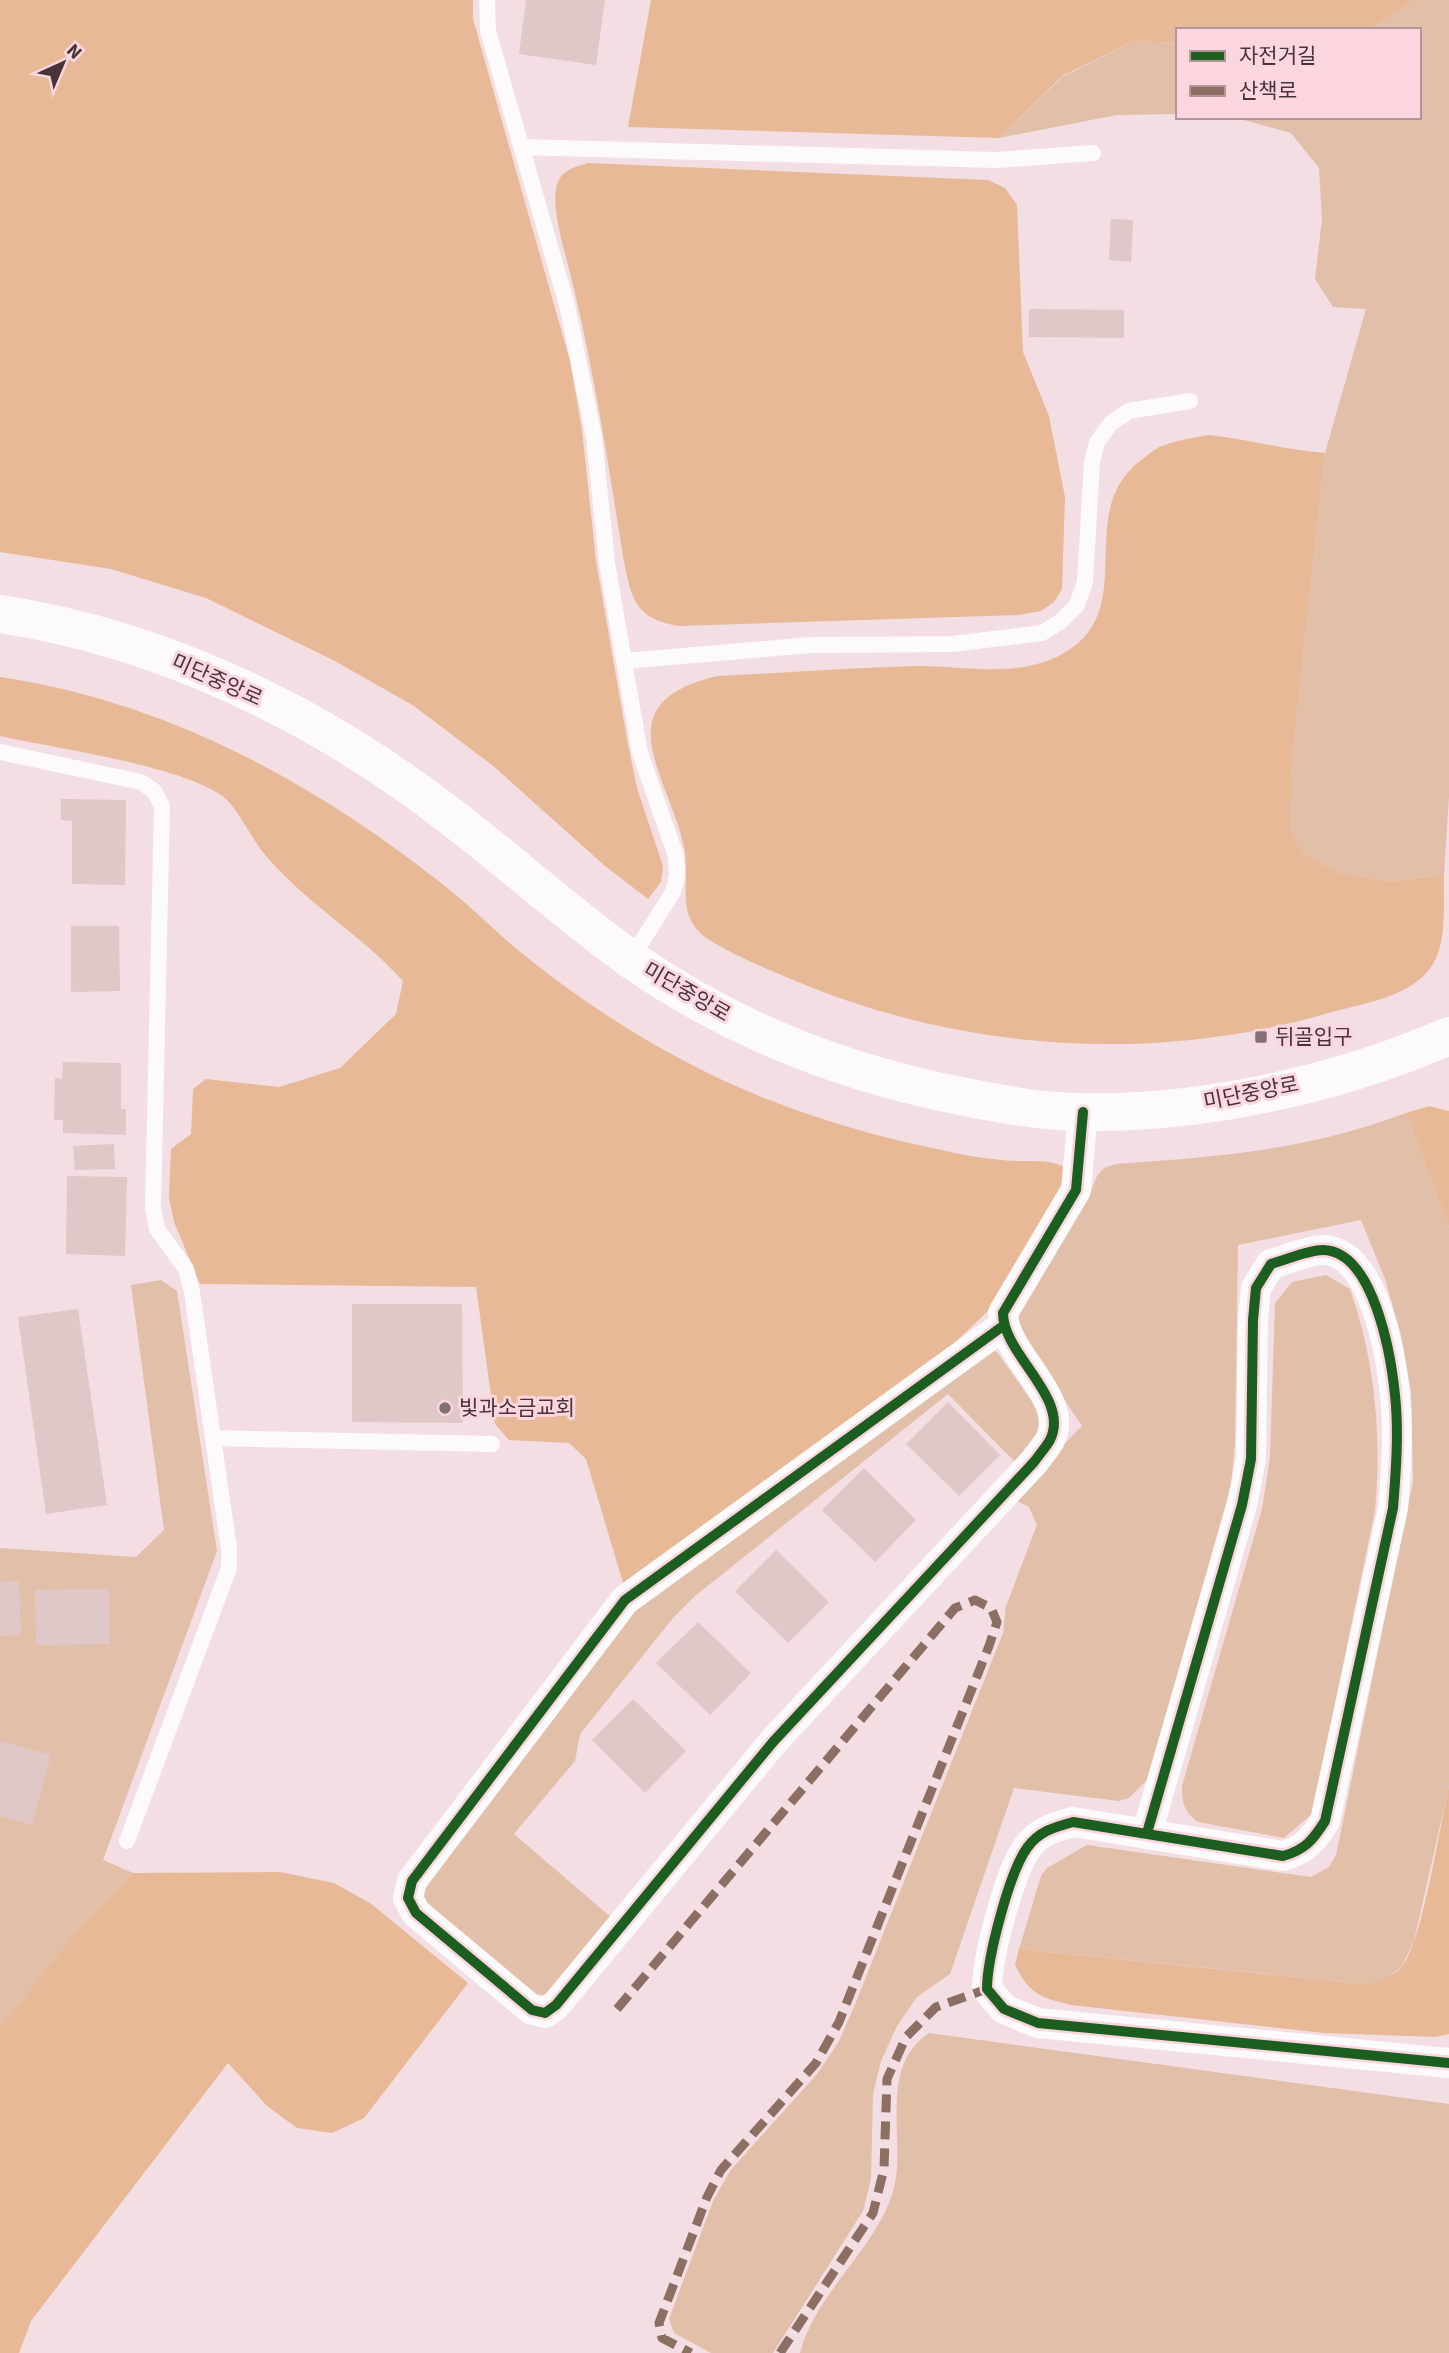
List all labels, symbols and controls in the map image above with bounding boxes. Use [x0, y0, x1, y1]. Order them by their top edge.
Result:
north arrow [28, 28, 98, 98]
legend [1176, 28, 1421, 119]
text: N [60, 38, 88, 66]
text: 자전거길 [1239, 41, 1316, 71]
text: 산책로 [1239, 76, 1297, 106]
street label: 미단중앙로 [167, 647, 267, 713]
street label: 미단중앙로 [638, 955, 736, 1029]
place label: 뒤골입구 [1275, 1022, 1352, 1052]
marker: 뒤골입구 [1253, 1029, 1269, 1045]
street label: 미단중앙로 [1201, 1069, 1301, 1117]
place label: 빛과소금교회 [459, 1393, 575, 1423]
marker: 빛과소금교회 [437, 1400, 453, 1416]

